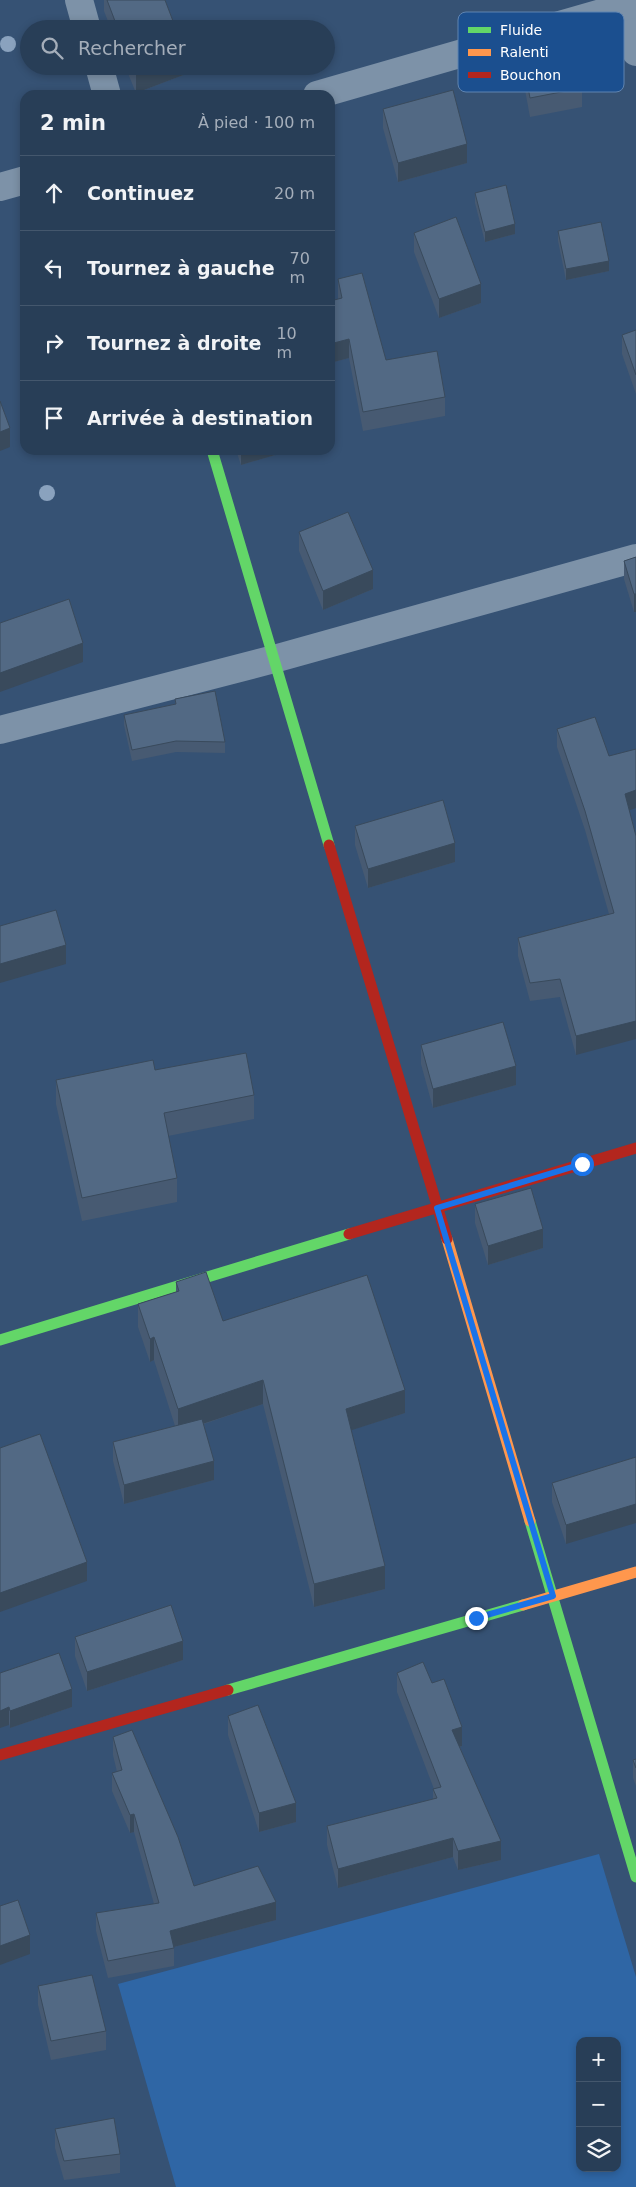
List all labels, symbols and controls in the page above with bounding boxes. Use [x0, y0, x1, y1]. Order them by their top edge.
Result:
legend [458, 12, 624, 92]
search box [20, 20, 335, 75]
text: Fluide [500, 22, 542, 38]
icon: search [38, 34, 66, 62]
text: Rechercher [78, 37, 186, 59]
text: Ralenti [500, 44, 549, 60]
text: Bouchon [500, 67, 561, 83]
text: 2 min [40, 111, 106, 135]
text: À pied · 100 m [198, 113, 315, 132]
icon: ahead [40, 179, 68, 207]
text: Continuez [87, 182, 194, 204]
text: 20 m [274, 184, 315, 203]
text: 70 m [290, 249, 310, 287]
icon: left [40, 254, 68, 282]
text: Tournez à gauche [87, 257, 275, 279]
text: 10 m [276, 324, 297, 362]
icon: right [40, 329, 68, 357]
text: Tournez à droite [87, 332, 261, 354]
icon: arrive [40, 404, 68, 432]
text: Arrivée à destination [87, 407, 313, 429]
route start [571, 1153, 594, 1176]
route end [465, 1607, 488, 1630]
map controls [576, 2037, 621, 2172]
button: + [576, 2037, 621, 2082]
button: − [576, 2082, 621, 2127]
button: layers [576, 2127, 621, 2172]

